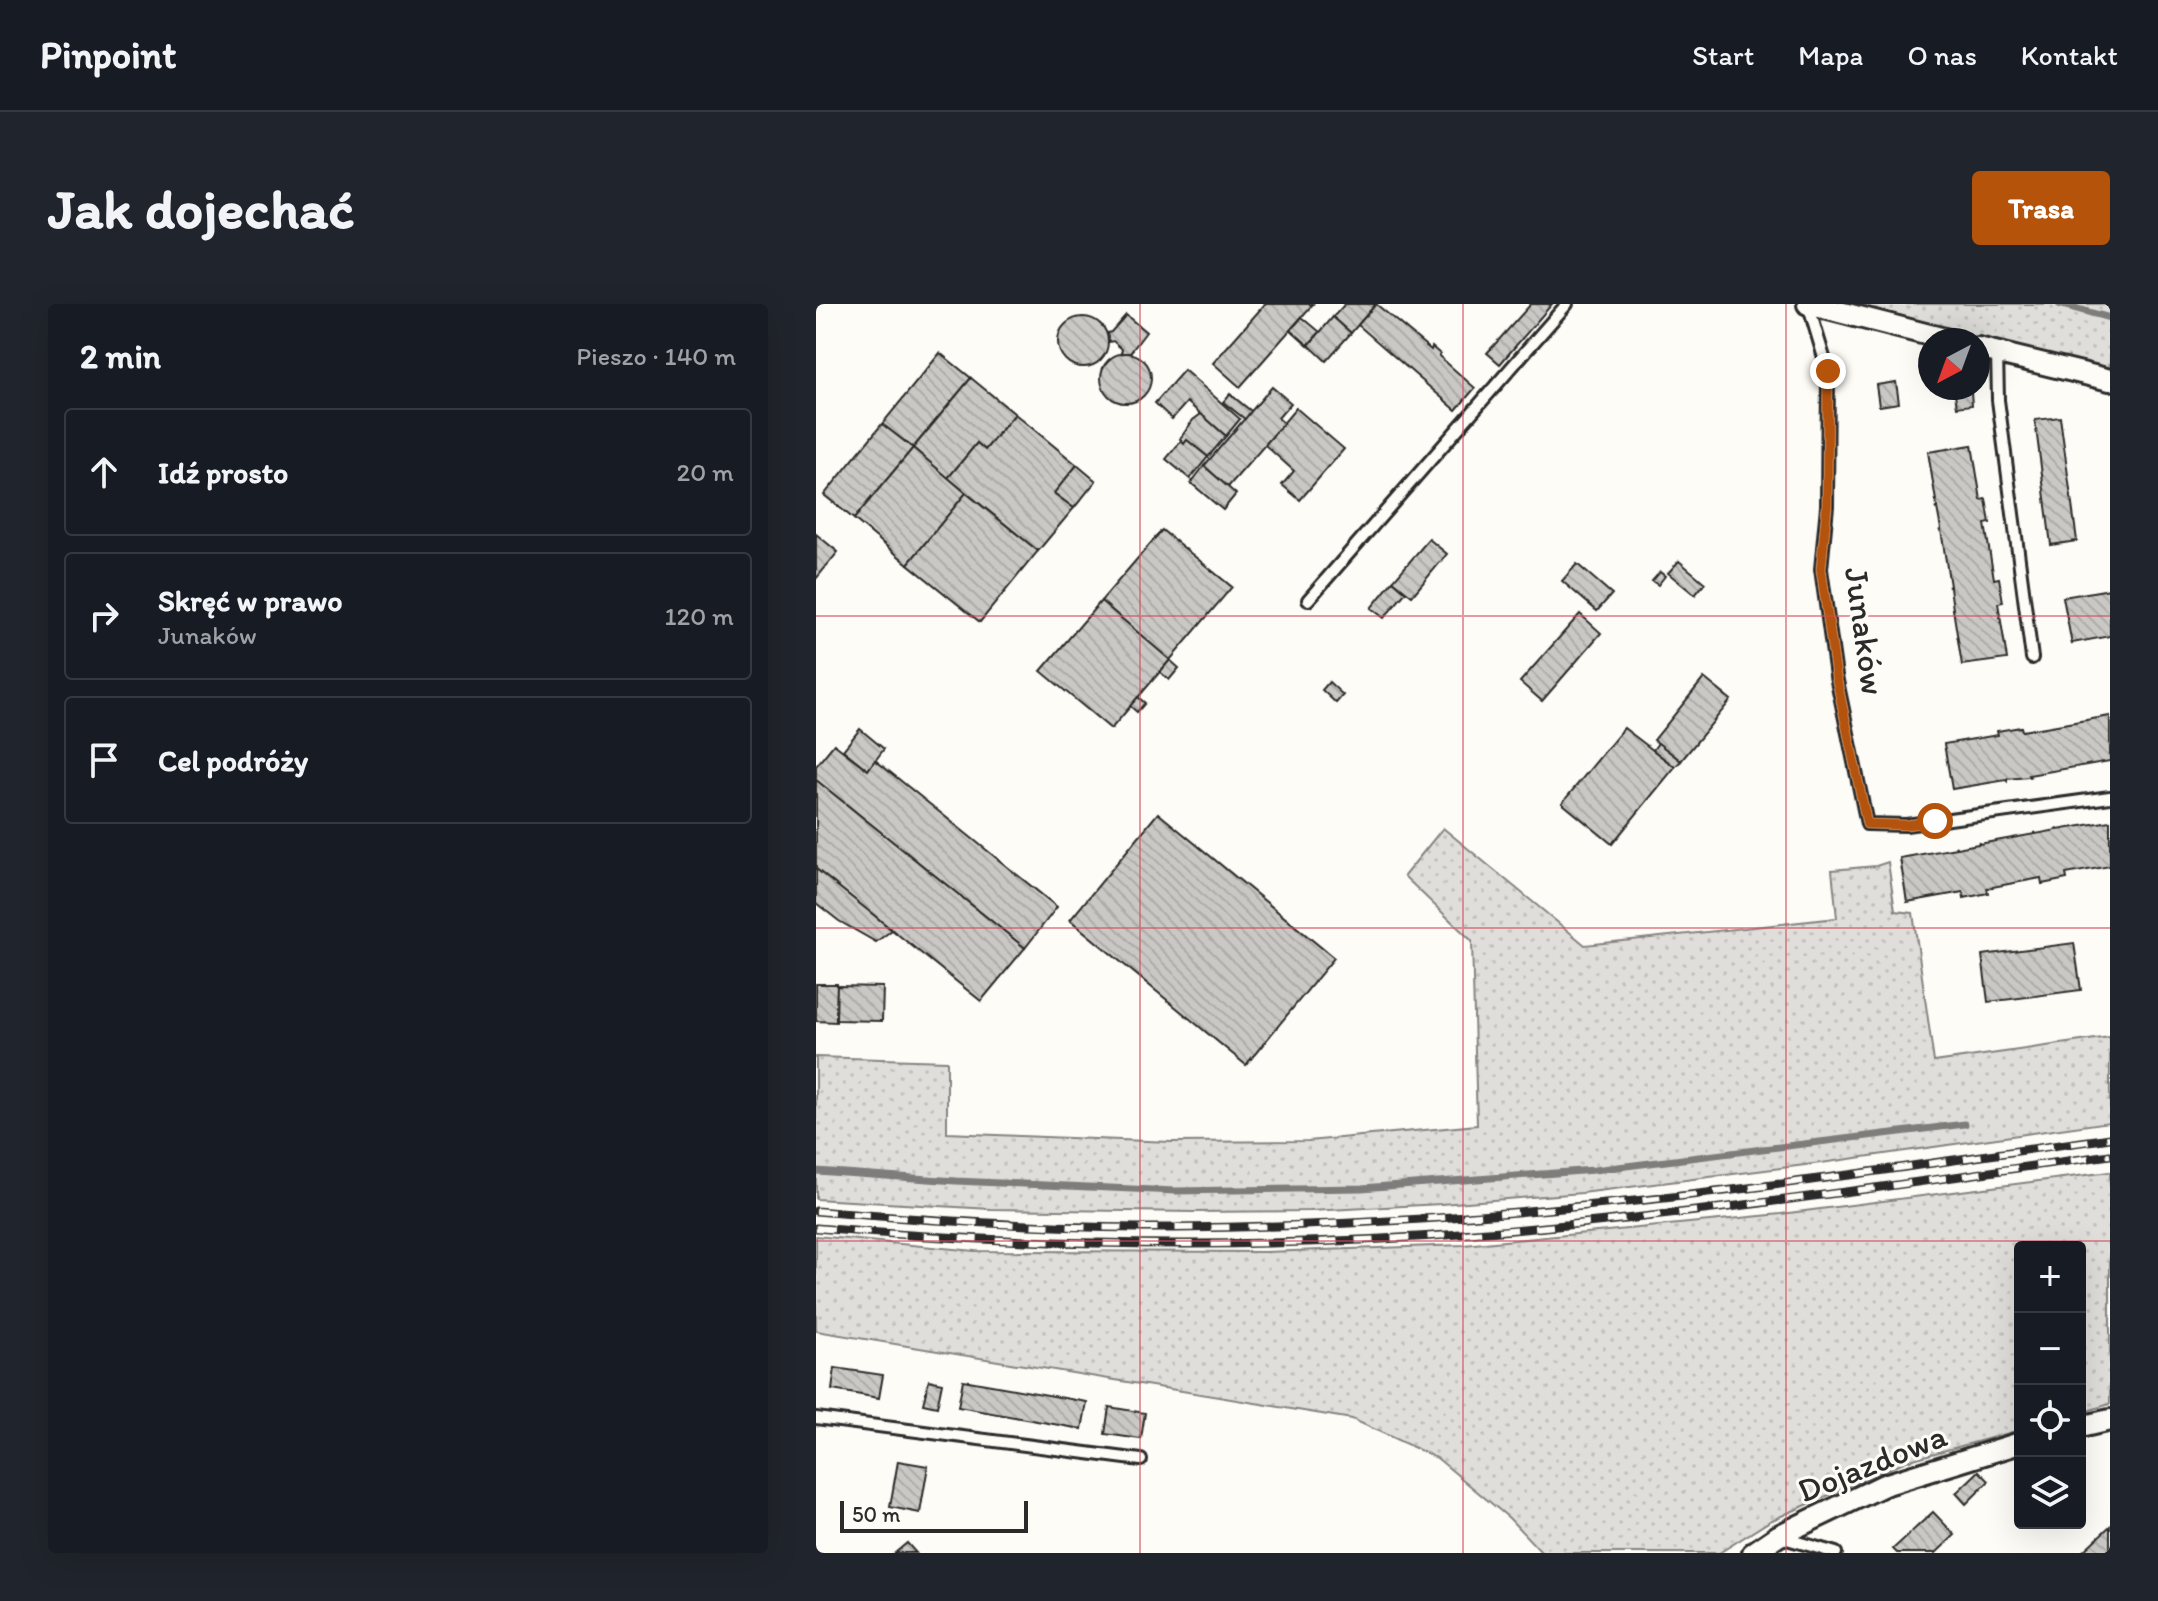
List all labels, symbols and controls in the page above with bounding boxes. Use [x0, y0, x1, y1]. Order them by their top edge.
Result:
text: Pinpoint [40, 32, 176, 78]
text: Start [1692, 38, 1754, 72]
text: Mapa [1798, 38, 1863, 72]
text: O nas [1907, 38, 1977, 72]
text: Kontakt [2021, 38, 2118, 72]
button: Trasa [1972, 171, 2110, 245]
text: Jak dojechać [48, 175, 354, 242]
north arrow [1918, 328, 1990, 400]
text: 2 min [80, 336, 161, 377]
text: Pieszo · 140 m [576, 340, 736, 372]
route end [1810, 353, 1846, 389]
icon: ahead [82, 450, 126, 494]
text: Idź prosto [158, 454, 288, 491]
text: 20 m [677, 456, 734, 488]
street label: Junaków [1836, 564, 1894, 698]
text: Skręć w prawo [158, 582, 342, 619]
icon: right [82, 594, 126, 638]
text: 120 m [665, 600, 734, 632]
text: Junaków [158, 619, 257, 651]
icon: arrive [82, 738, 126, 782]
text: Cel podróży [158, 742, 308, 779]
route start [1917, 803, 1953, 839]
map controls [2014, 1241, 2086, 1529]
button: + [2014, 1241, 2086, 1313]
button: − [2014, 1313, 2086, 1385]
button: locate [2014, 1385, 2086, 1457]
street label: Dojazdowa [1792, 1414, 1953, 1511]
button: layers [2014, 1457, 2086, 1529]
scale bar [840, 1497, 1028, 1533]
text: 50 m [852, 1501, 901, 1528]

